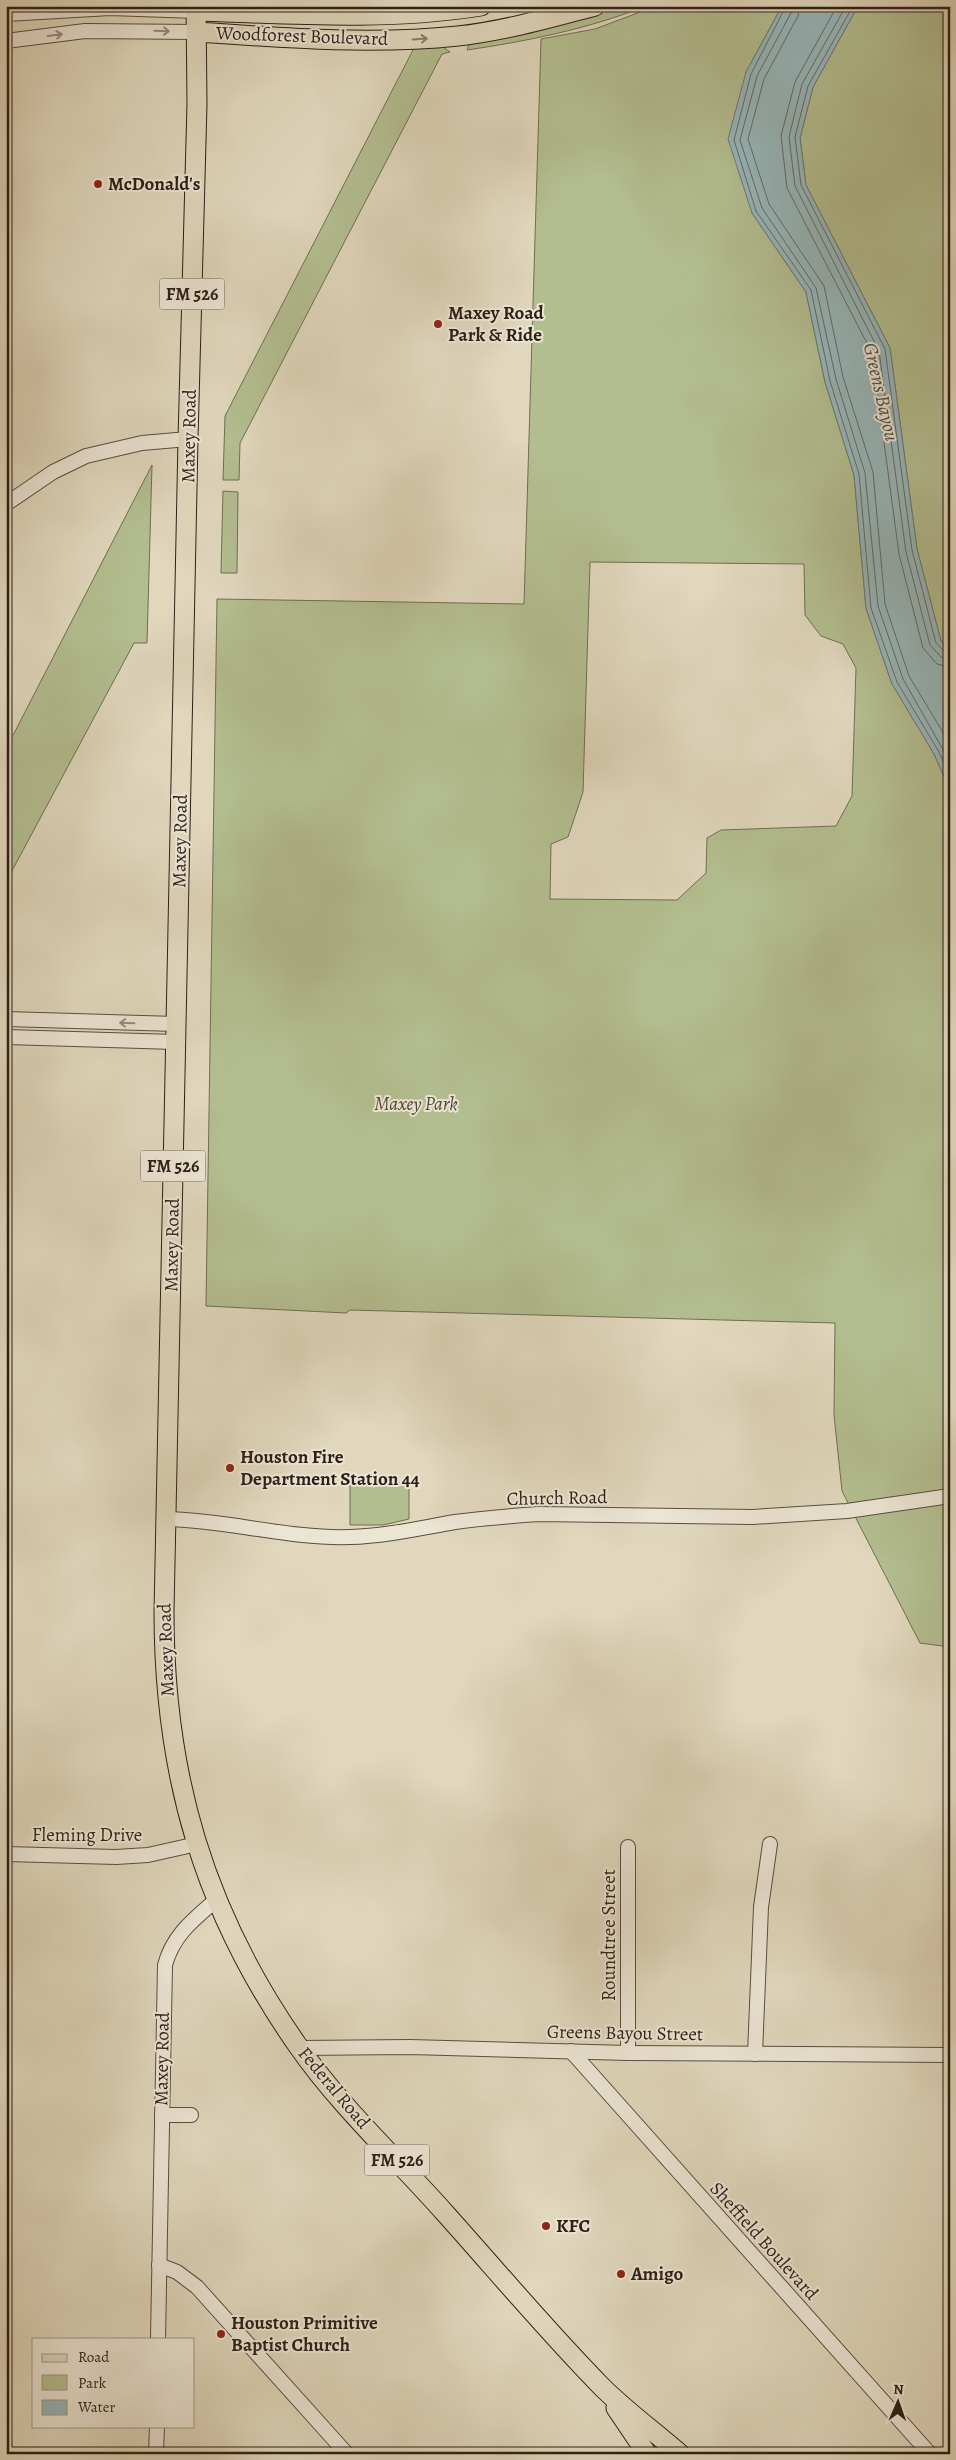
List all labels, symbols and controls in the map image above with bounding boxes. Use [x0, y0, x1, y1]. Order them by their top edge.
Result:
street label: Woodforest Boulevard [214, 20, 389, 52]
one-way arrow [153, 26, 169, 36]
one-way arrow [46, 30, 62, 40]
one-way arrow [412, 34, 428, 43]
place label: McDonald's [108, 171, 201, 197]
marker: McDonald's [92, 178, 104, 190]
road number: FM 526 [160, 278, 224, 310]
place label: Maxey Road Park & Ride [448, 300, 545, 348]
marker: Maxey Road Park & Ride [432, 318, 444, 330]
water label: Greens Bayou [857, 340, 905, 444]
street label: Maxey Road [175, 388, 203, 483]
street label: Maxey Road [166, 793, 194, 888]
one-way arrow [120, 1018, 136, 1027]
park label: Maxey Park [374, 1091, 458, 1117]
road number: FM 526 [140, 1150, 206, 1182]
street label: Maxey Road [158, 1197, 186, 1292]
place label: Houston Fire Department Station 44 [240, 1444, 420, 1492]
marker: Houston Fire Department Station 44 [224, 1462, 236, 1474]
street label: Church Road [506, 1484, 608, 1512]
street label: Maxey Road [151, 1602, 181, 1697]
street label: Fleming Drive [32, 1822, 142, 1848]
street label: Roundtree Street [596, 1869, 622, 2001]
street label: Maxey Road [148, 2011, 176, 2106]
street label: Greens Bayou Street [547, 2019, 703, 2047]
street label: Federal Road [292, 2041, 377, 2135]
road number: FM 526 [364, 2144, 430, 2176]
street label: Sheffield Boulevard [704, 2176, 825, 2306]
place label: KFC [556, 2213, 590, 2239]
marker: KFC [540, 2220, 552, 2232]
place label: Amigo [630, 2261, 684, 2287]
marker: Amigo [615, 2268, 627, 2280]
place label: Houston Primitive Baptist Church [231, 2310, 378, 2358]
marker: Houston Primitive Baptist Church [215, 2328, 227, 2340]
legend [32, 2338, 195, 2428]
text: Road [78, 2347, 110, 2367]
text: Park [78, 2373, 107, 2393]
north arrow [874, 2378, 924, 2428]
text: N [893, 2380, 904, 2399]
text: Water [77, 2397, 115, 2417]

